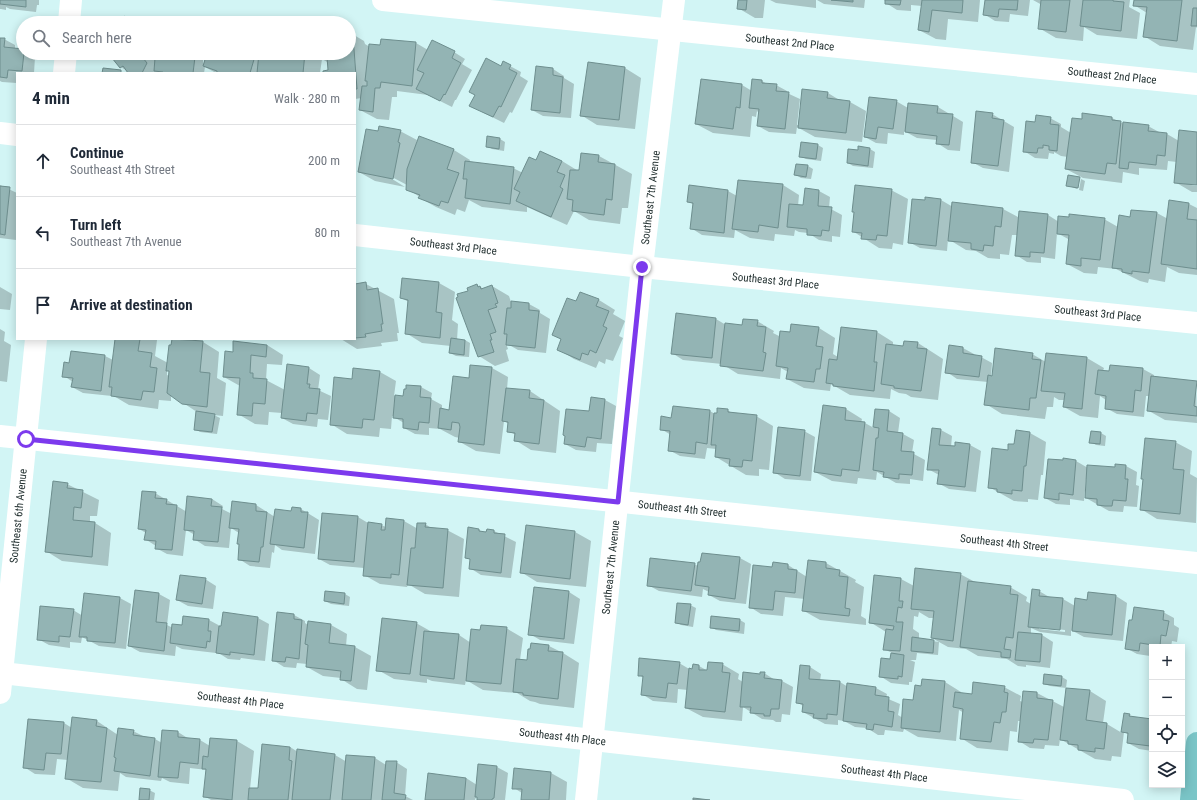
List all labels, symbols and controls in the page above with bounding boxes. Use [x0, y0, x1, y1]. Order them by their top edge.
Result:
search box [16, 16, 356, 60]
icon: search [30, 27, 52, 49]
text: Search here [62, 29, 132, 47]
street label: Southeast 2nd Place [745, 31, 835, 53]
street label: Southeast 2nd Place [1067, 64, 1157, 86]
text: 4 min [32, 88, 70, 108]
text: Walk · 280 m [274, 91, 340, 106]
text: Continue [70, 144, 124, 162]
icon: ahead [32, 150, 54, 172]
street label: Southeast 7th Avenue [638, 150, 662, 245]
text: 200 m [308, 153, 340, 168]
text: Southeast 4th Street [70, 162, 175, 177]
text: Turn left [70, 216, 121, 234]
icon: left [32, 222, 54, 244]
text: 80 m [314, 225, 340, 240]
text: Southeast 7th Avenue [70, 234, 182, 249]
street label: Southeast 3rd Place [409, 235, 497, 257]
route end [633, 258, 651, 276]
street label: Southeast 3rd Place [731, 270, 820, 291]
icon: arrive [32, 294, 54, 316]
text: Arrive at destination [70, 296, 193, 314]
street label: Southeast 3rd Place [1054, 302, 1142, 324]
route start [17, 430, 35, 448]
street label: Southeast 6th Avenue [7, 468, 29, 564]
street label: Southeast 4th Street [637, 497, 727, 520]
street label: Southeast 7th Avenue [599, 520, 622, 615]
street label: Southeast 4th Street [960, 531, 1049, 554]
map controls [1149, 644, 1185, 788]
button: + [1149, 644, 1185, 680]
button: − [1149, 680, 1185, 716]
street label: Southeast 4th Place [196, 689, 284, 711]
button: locate [1149, 716, 1185, 752]
street label: Southeast 4th Place [518, 725, 606, 748]
button: layers [1149, 752, 1185, 788]
street label: Southeast 4th Place [840, 762, 928, 784]

